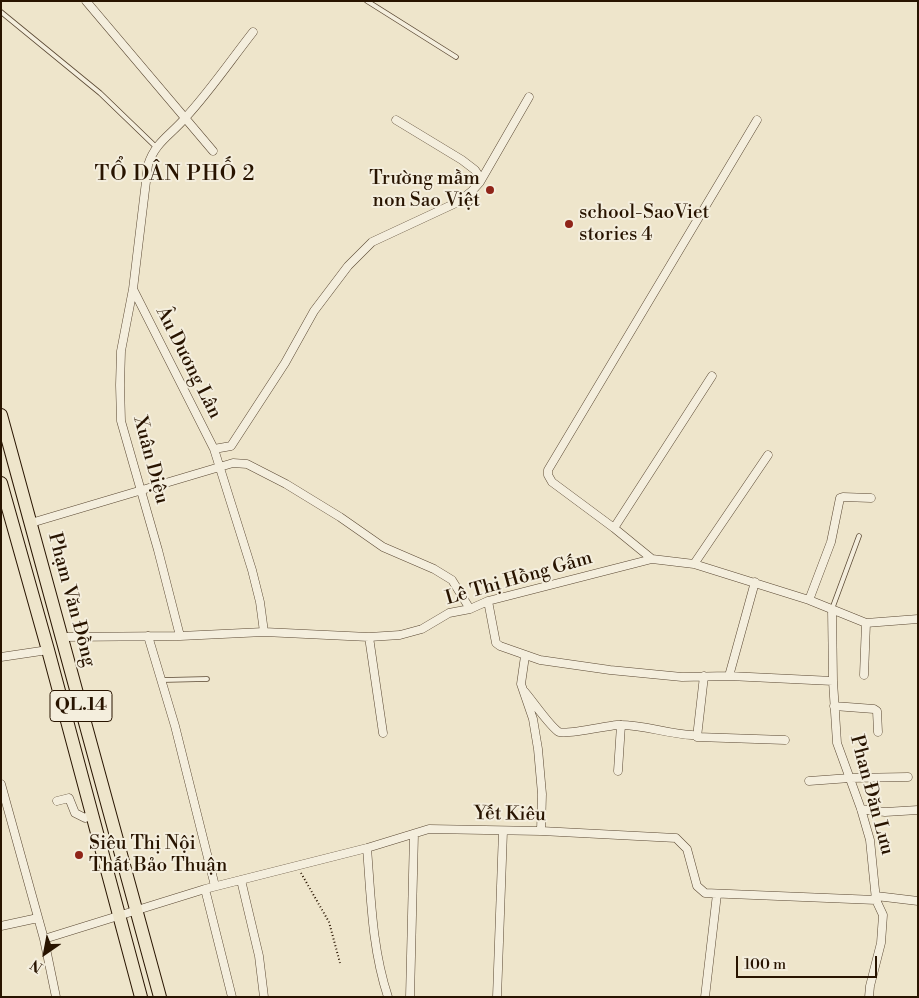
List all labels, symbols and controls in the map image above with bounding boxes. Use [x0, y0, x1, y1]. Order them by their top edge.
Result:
district label: TỔ DÂN PHỐ 2 [93, 162, 257, 188]
place label: Trường mầm non Sao Việt [369, 168, 480, 212]
marker: Trường mầm non Sao Việt [484, 184, 496, 196]
place label: school-SaoViet stories 4 [579, 202, 709, 246]
marker: school-SaoViet stories 4 [563, 218, 575, 230]
street label: Âu Dương Lân [150, 303, 226, 423]
street label: Xuân Diệu [127, 414, 173, 506]
street label: Phạm Văn Đồng [42, 530, 100, 670]
street label: Lê Thị Hồng Gấm [443, 547, 595, 611]
road number: QL.14 [50, 690, 112, 721]
street label: Phan Đăn Lưu [844, 733, 898, 857]
street label: Yết Kiêu [474, 803, 546, 827]
place label: Siêu Thị Nội Thất Bảo Thuận [89, 833, 227, 877]
marker: Siêu Thị Nội Thất Bảo Thuận [73, 849, 85, 861]
north arrow [20, 928, 70, 978]
scale bar [739, 946, 880, 978]
text: N [27, 955, 46, 976]
text: 100 m [744, 955, 786, 974]

